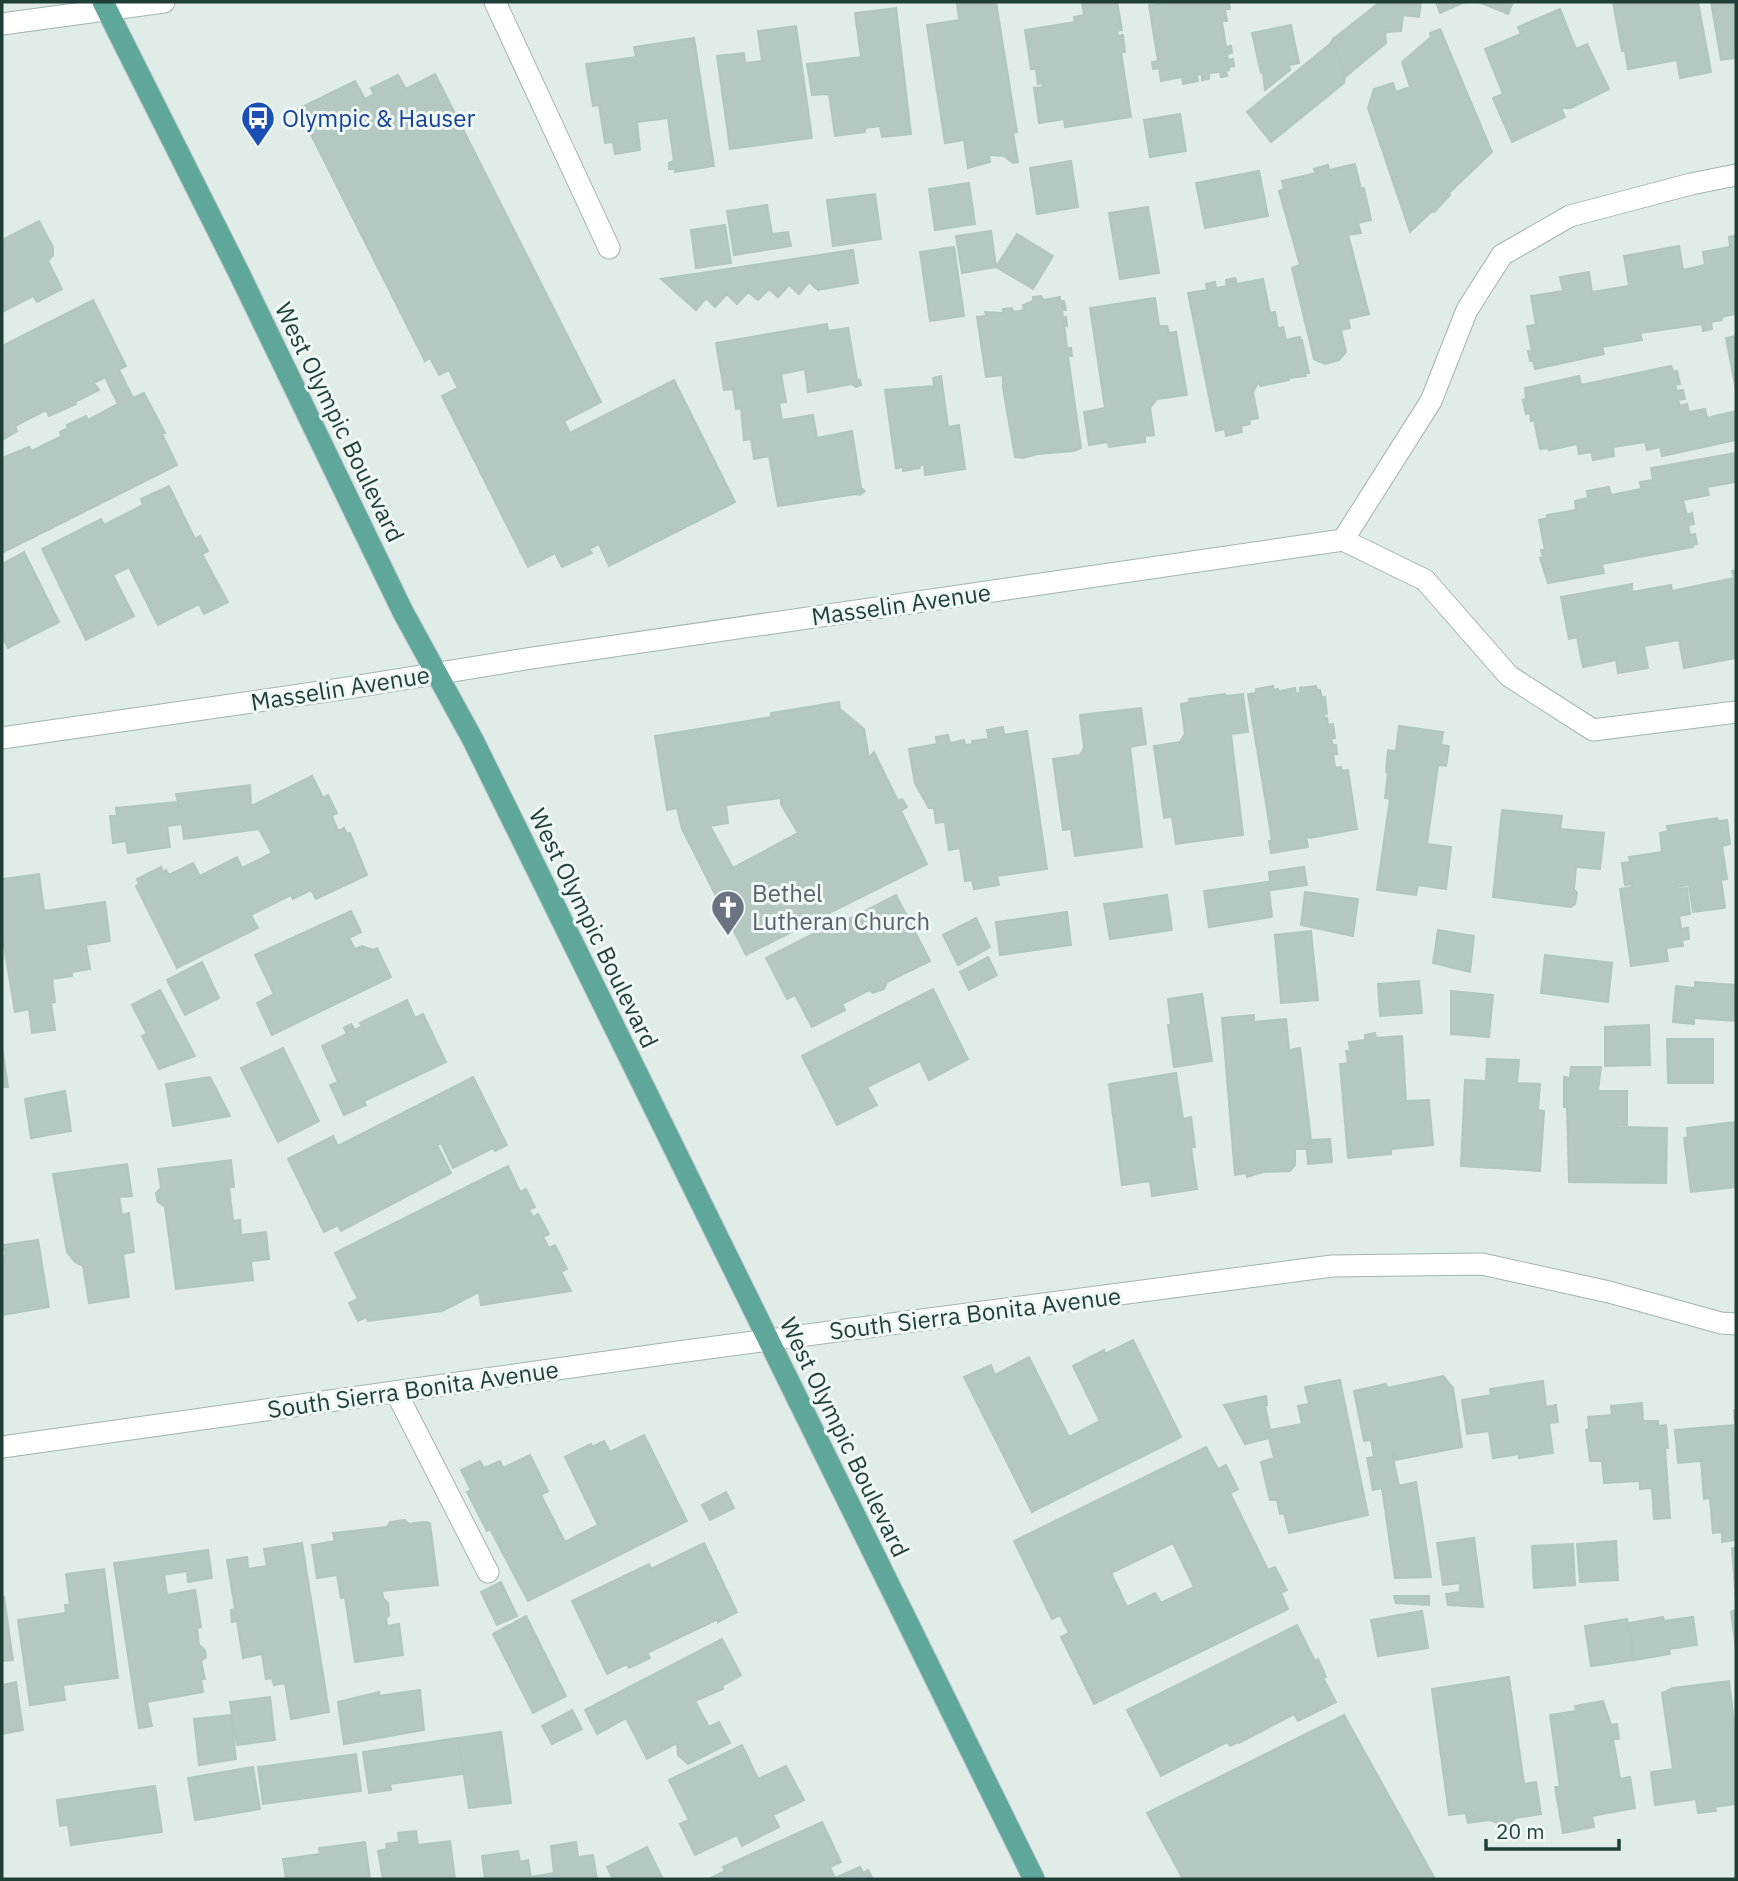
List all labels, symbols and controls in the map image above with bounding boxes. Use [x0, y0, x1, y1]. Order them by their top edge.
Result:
bus stop icon: Olympic & Hauser [239, 99, 277, 148]
place label: Olympic & Hauser [282, 102, 475, 134]
street label: West Olympic Boulevard [268, 297, 412, 547]
street label: Masselin Avenue [809, 576, 993, 632]
street label: Masselin Avenue [248, 658, 432, 718]
street label: West Olympic Boulevard [522, 803, 666, 1053]
place label: Bethel Lutheran Church [752, 877, 930, 937]
church icon: Bethel Lutheran Church [709, 888, 747, 937]
street label: South Sierra Bonita Avenue [827, 1279, 1123, 1347]
street label: West Olympic Boulevard [773, 1312, 917, 1562]
street label: South Sierra Bonita Avenue [265, 1353, 561, 1425]
scale bar [1486, 1808, 1619, 1852]
text: 20 m [1496, 1817, 1545, 1845]

